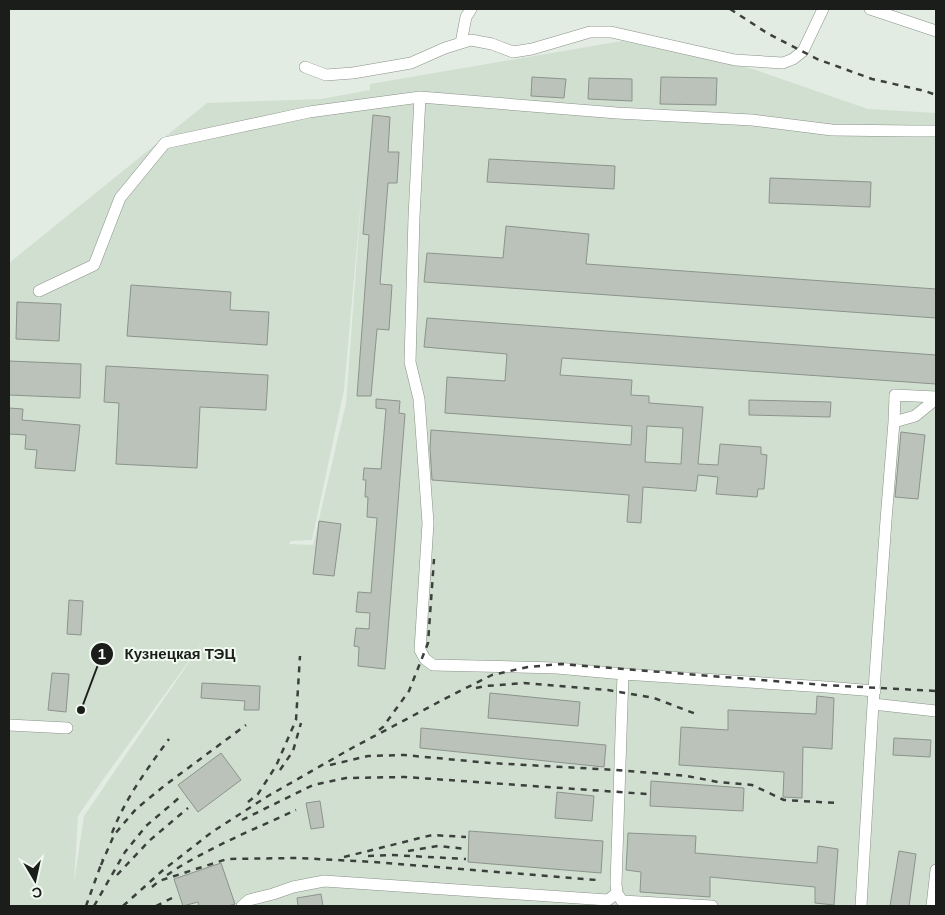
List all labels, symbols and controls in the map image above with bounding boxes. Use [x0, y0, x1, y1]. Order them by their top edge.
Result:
callout: Кузнецкая ТЭЦ [90, 639, 246, 669]
text: 1 [98, 645, 106, 662]
text: Кузнецкая ТЭЦ [125, 645, 236, 662]
north arrow [10, 855, 60, 905]
text: С [31, 884, 43, 902]

